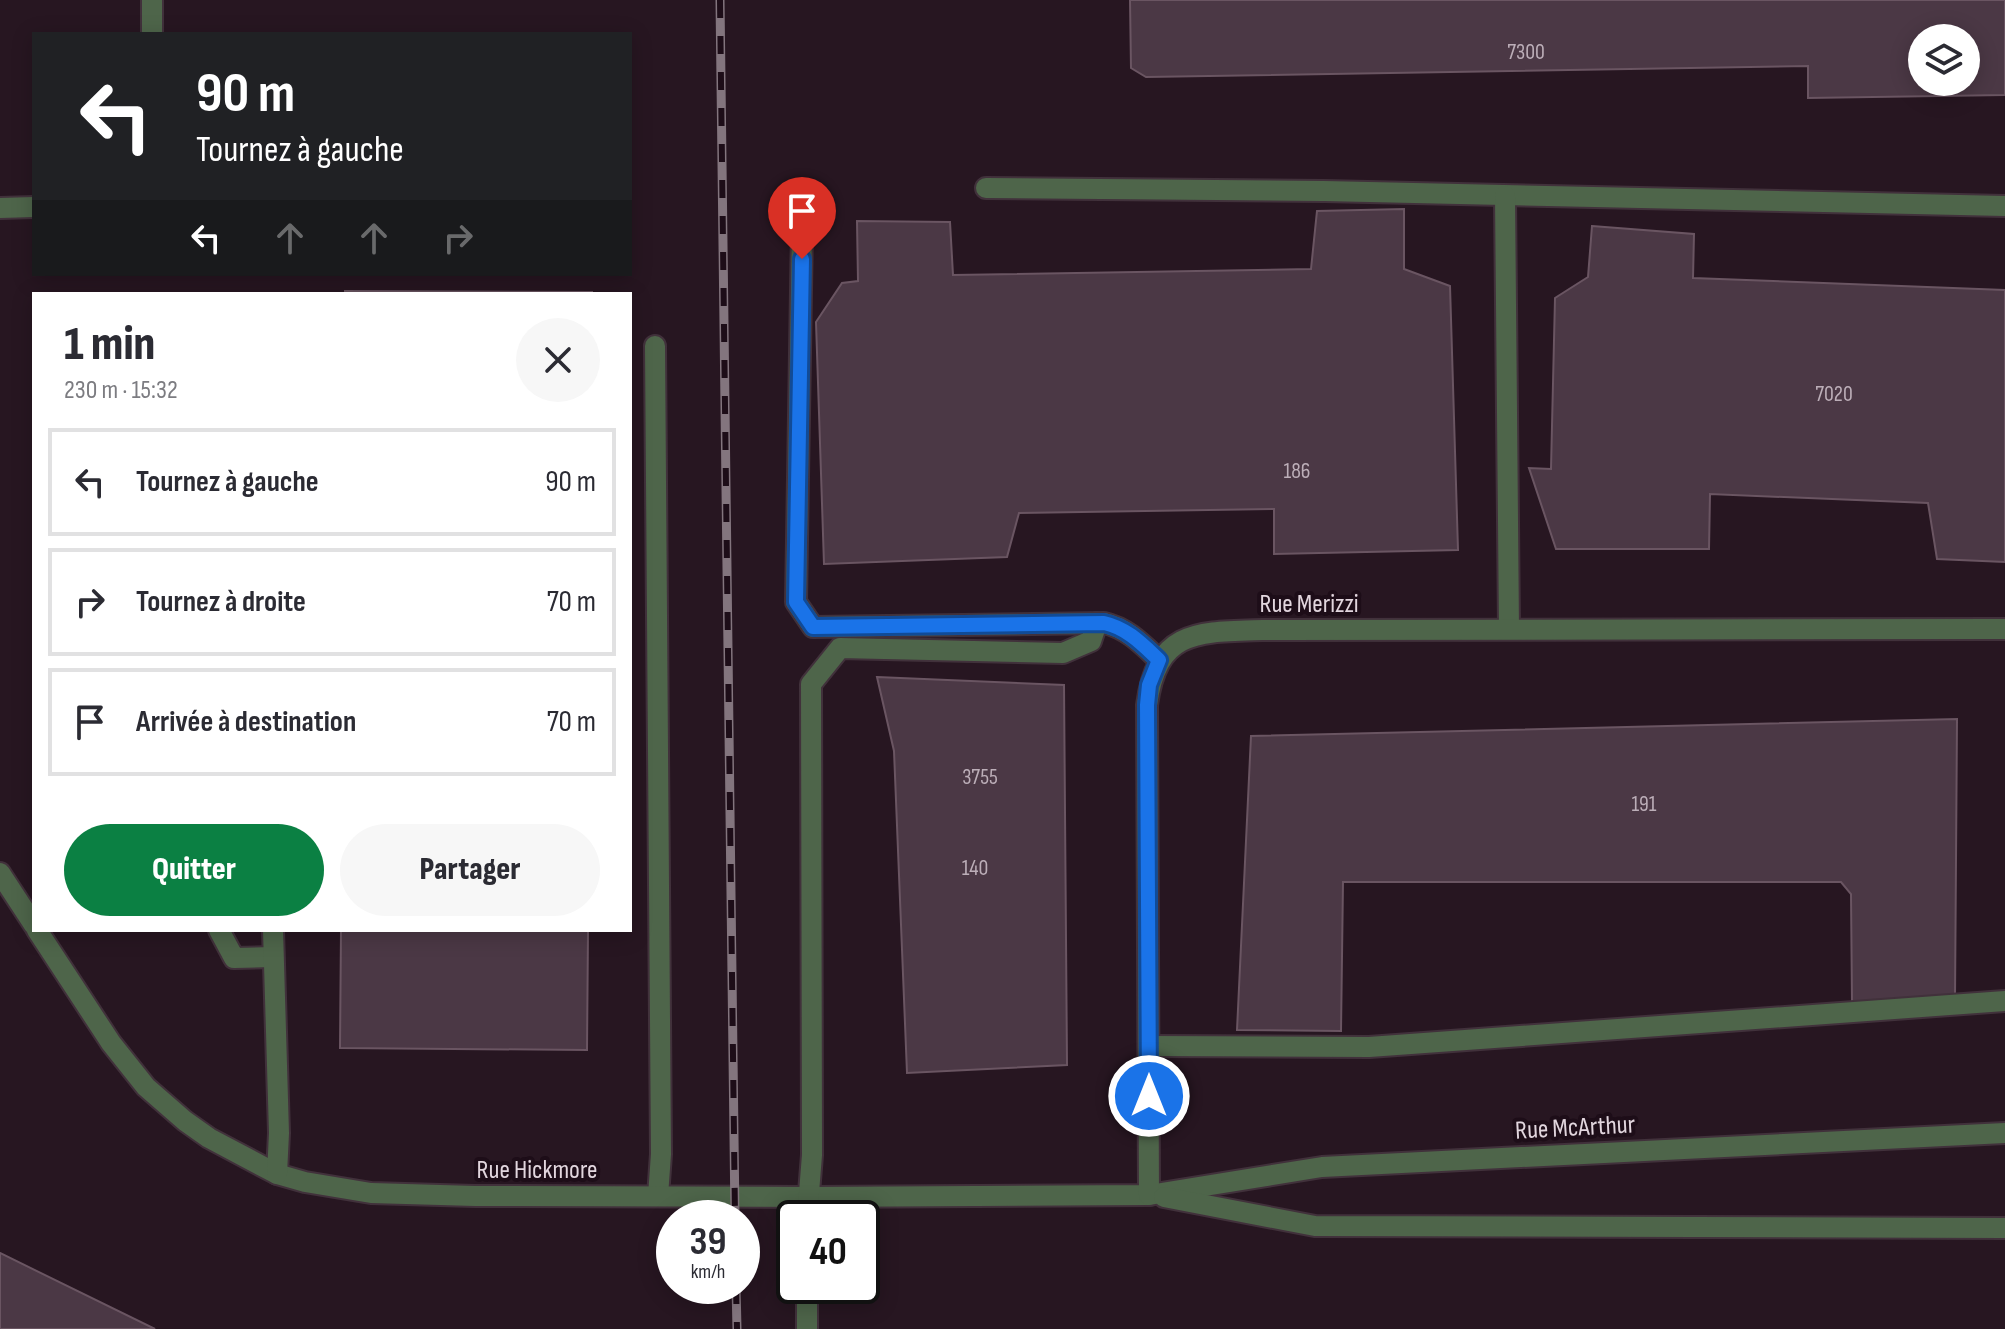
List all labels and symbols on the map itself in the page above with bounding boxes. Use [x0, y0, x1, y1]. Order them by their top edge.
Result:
house number: 7300 [1507, 39, 1545, 66]
pin [768, 177, 836, 259]
house number: 7020 [1815, 381, 1853, 408]
house number: 186 [1284, 458, 1310, 485]
street label: Rue Merizzi [1259, 589, 1359, 620]
house number: 3755 [962, 764, 998, 791]
house number: 191 [1631, 791, 1657, 818]
house number: 140 [962, 855, 988, 882]
position arrow [1107, 1054, 1191, 1138]
street label: Rue McArthur [1514, 1109, 1636, 1147]
street label: Rue Hickmore [477, 1155, 597, 1186]
speed limit sign: 40 [776, 1200, 880, 1304]

